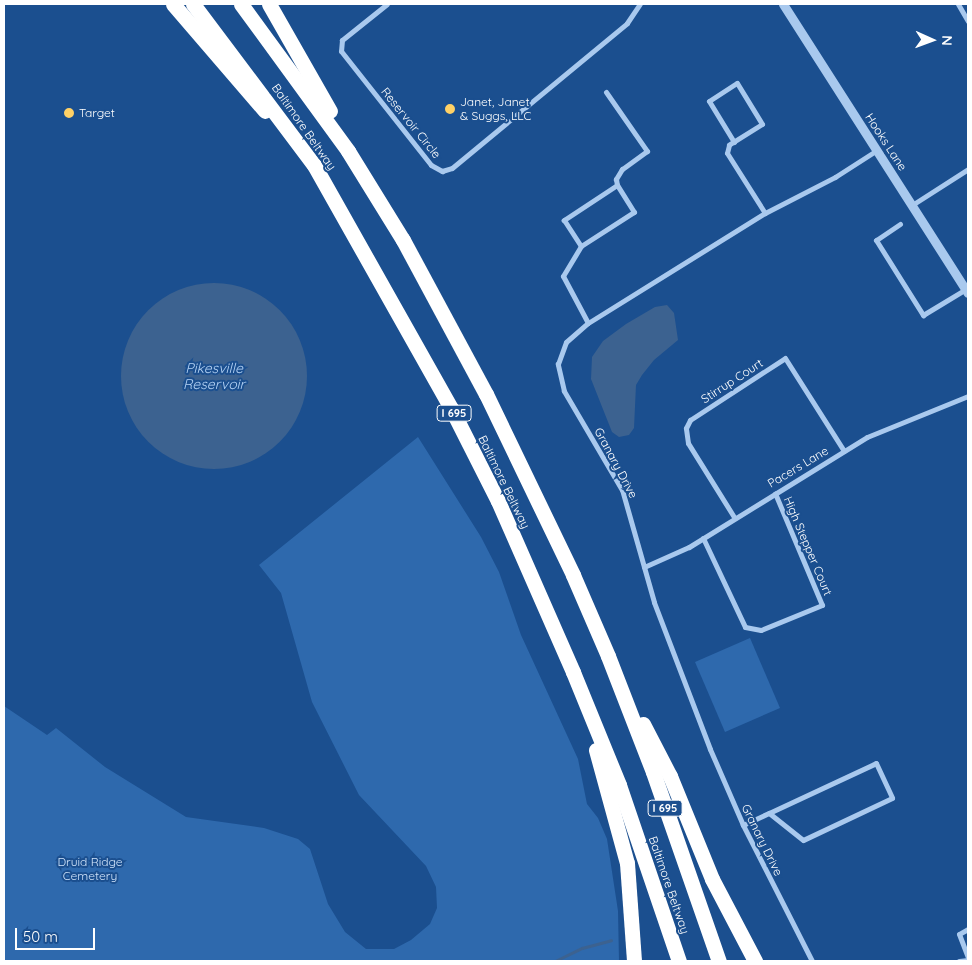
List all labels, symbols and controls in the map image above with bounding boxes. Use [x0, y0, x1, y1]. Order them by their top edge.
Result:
north arrow [907, 15, 957, 65]
text: N [938, 35, 956, 46]
street label: Baltimore Beltway [269, 81, 339, 173]
street label: Reservoir Circle [378, 85, 444, 161]
place label: Janet, Janet & Suggs, LLC [460, 95, 531, 123]
marker: Janet, Janet & Suggs, LLC [444, 103, 456, 115]
place label: Target [79, 106, 115, 120]
marker: Target [63, 107, 75, 119]
street label: Hooks Lane [862, 110, 910, 174]
street label: Stirrup Court [698, 356, 766, 406]
water label: Pikesville Reservoir [183, 360, 245, 392]
road number: I 695 [436, 404, 472, 422]
street label: Granary Drive [591, 425, 641, 501]
street label: Baltimore Beltway [475, 433, 533, 531]
street label: Pacers Lane [765, 443, 831, 491]
street label: High Stepper Court [781, 494, 835, 598]
road number: I 695 [648, 800, 682, 816]
street label: Granary Drive [738, 802, 786, 878]
street label: Baltimore Beltway [646, 834, 692, 936]
park label: Druid Ridge Cemetery [57, 855, 123, 883]
scale bar [18, 918, 98, 950]
text: 50 m [23, 927, 58, 946]

